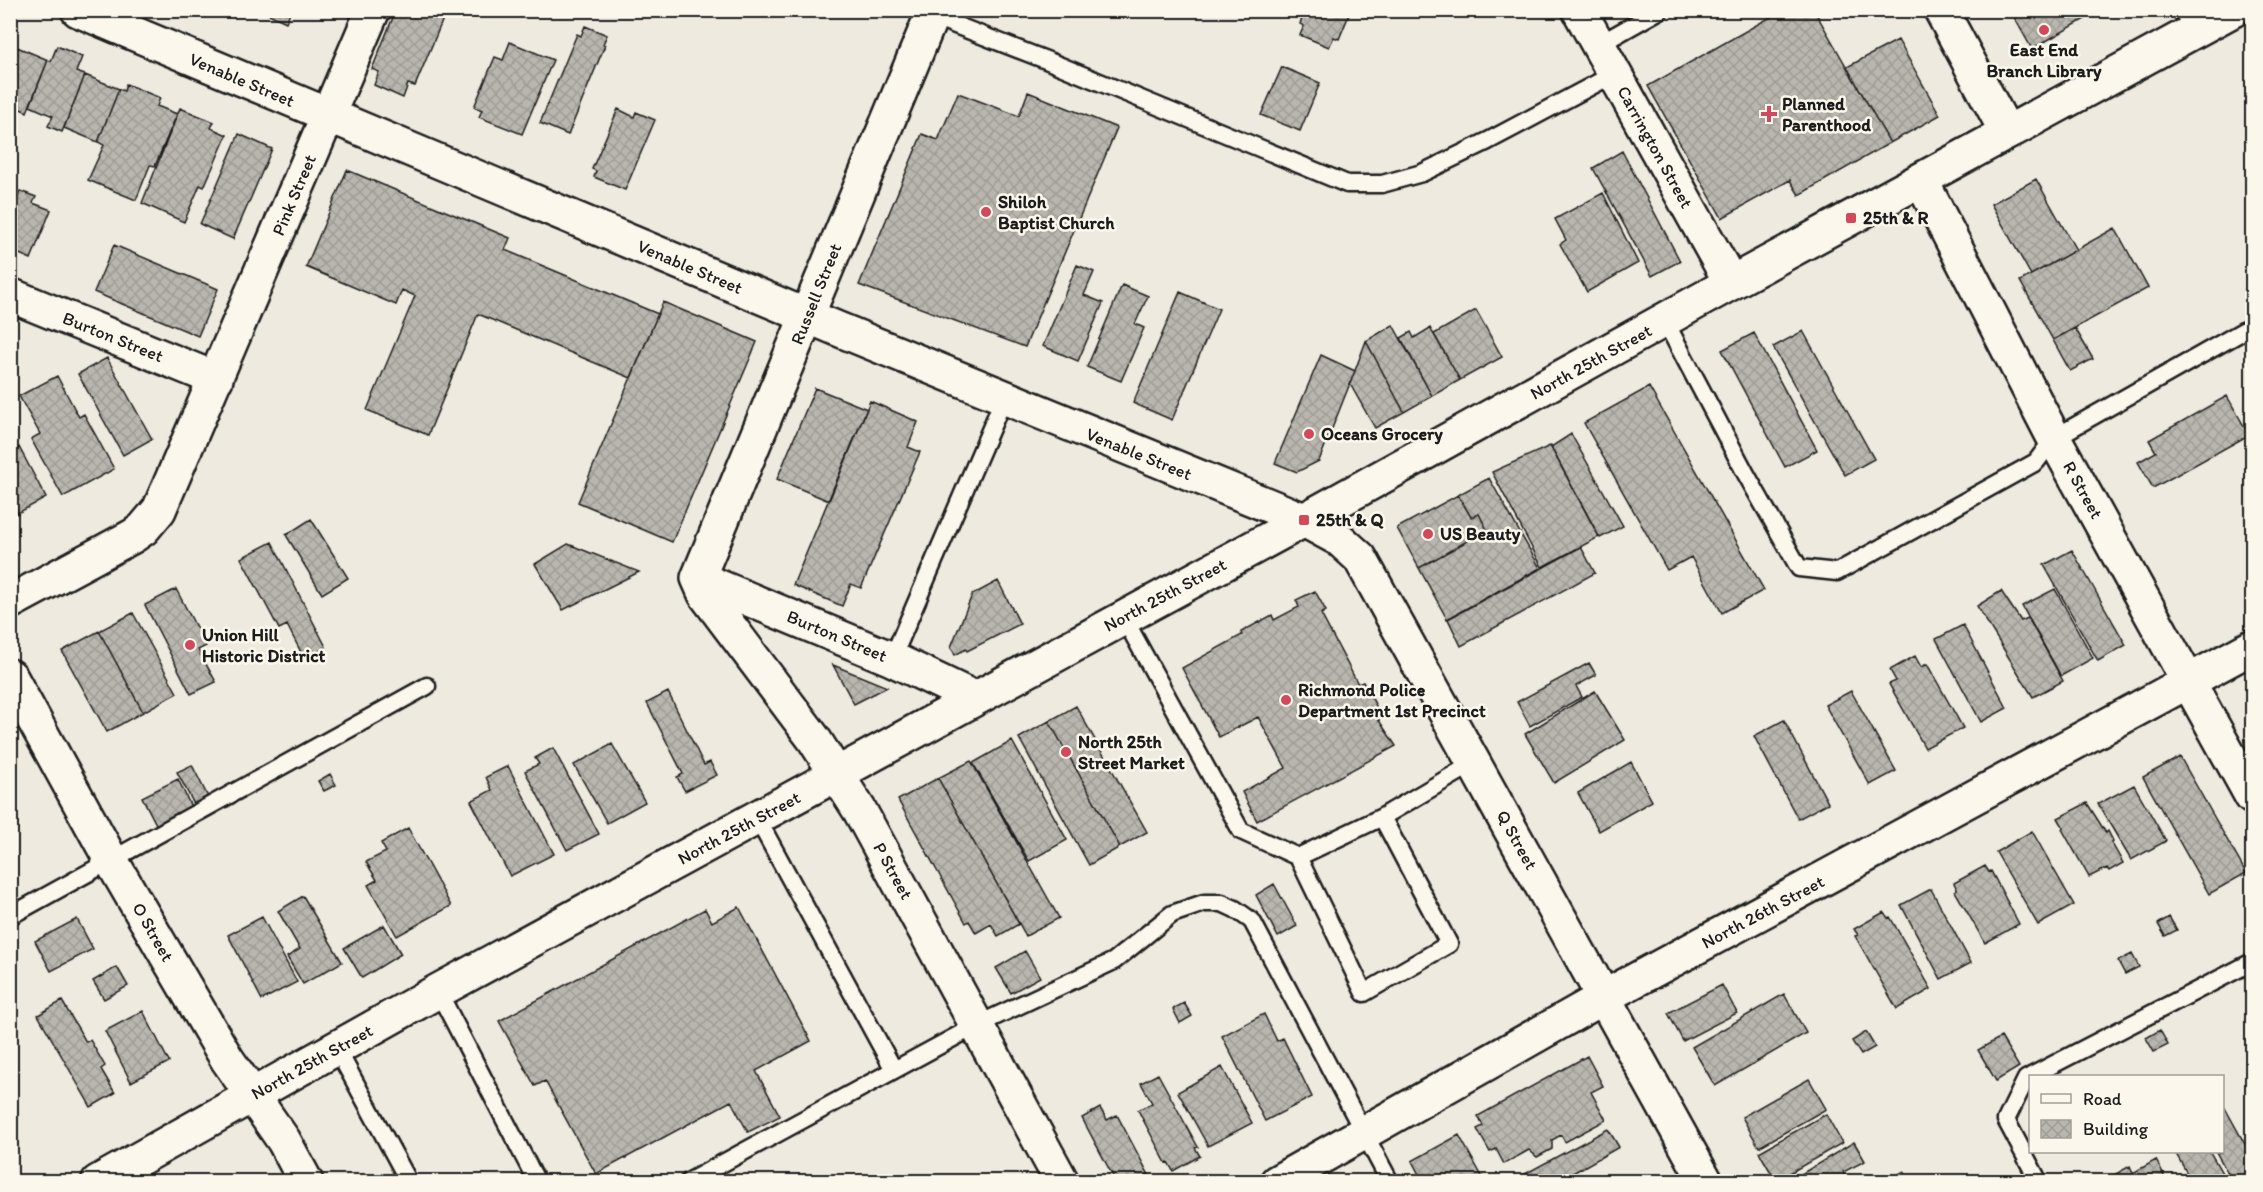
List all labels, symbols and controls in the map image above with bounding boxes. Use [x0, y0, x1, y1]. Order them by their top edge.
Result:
marker: East End Branch Library [2037, 23, 2051, 37]
place label: East End Branch Library [1986, 39, 2102, 82]
street label: Venable Street [186, 48, 298, 112]
street label: Carrington Street [1612, 82, 1698, 212]
place label: Planned Parenthood [1782, 93, 1871, 136]
marker: Planned Parenthood [1760, 105, 1778, 123]
street label: Pink Street [267, 151, 321, 239]
place label: Shiloh Baptist Church [998, 191, 1115, 234]
marker: Shiloh Baptist Church [979, 205, 993, 219]
place label: 25th & R [1863, 207, 1929, 229]
marker: 25th & R [1844, 211, 1858, 225]
street label: Venable Street [634, 235, 746, 299]
street label: Russell Street [786, 240, 846, 348]
street label: Burton Street [59, 307, 167, 367]
street label: North 25th Street [1526, 319, 1656, 405]
street label: Venable Street [1083, 423, 1195, 485]
place label: Oceans Grocery [1321, 423, 1443, 445]
marker: Oceans Grocery [1302, 427, 1316, 441]
street label: R Street [2058, 457, 2108, 523]
place label: 25th & Q [1316, 509, 1384, 531]
marker: 25th & Q [1297, 513, 1311, 527]
place label: US Beauty [1440, 523, 1521, 545]
marker: US Beauty [1421, 527, 1435, 541]
street label: North 25th Street [1100, 553, 1230, 637]
street label: Burton Street [784, 605, 891, 667]
place label: Union Hill Historic District [202, 624, 325, 667]
marker: Union Hill Historic District [183, 638, 197, 652]
place label: Richmond Police Department 1st Precinct [1298, 679, 1486, 722]
marker: Richmond Police Department 1st Precinct [1279, 693, 1293, 707]
place label: North 25th Street Market [1078, 731, 1185, 774]
marker: North 25th Street Market [1059, 745, 1073, 759]
street label: North 25th Street [674, 786, 804, 870]
street label: Q Street [1492, 806, 1542, 874]
street label: P Street [868, 839, 918, 904]
street label: North 26th Street [1698, 870, 1828, 954]
street label: O Street [127, 898, 179, 966]
street label: North 25th Street [247, 1019, 377, 1105]
legend [2029, 1075, 2224, 1153]
text: Road [2083, 1088, 2122, 1110]
text: Building [2083, 1118, 2149, 1140]

